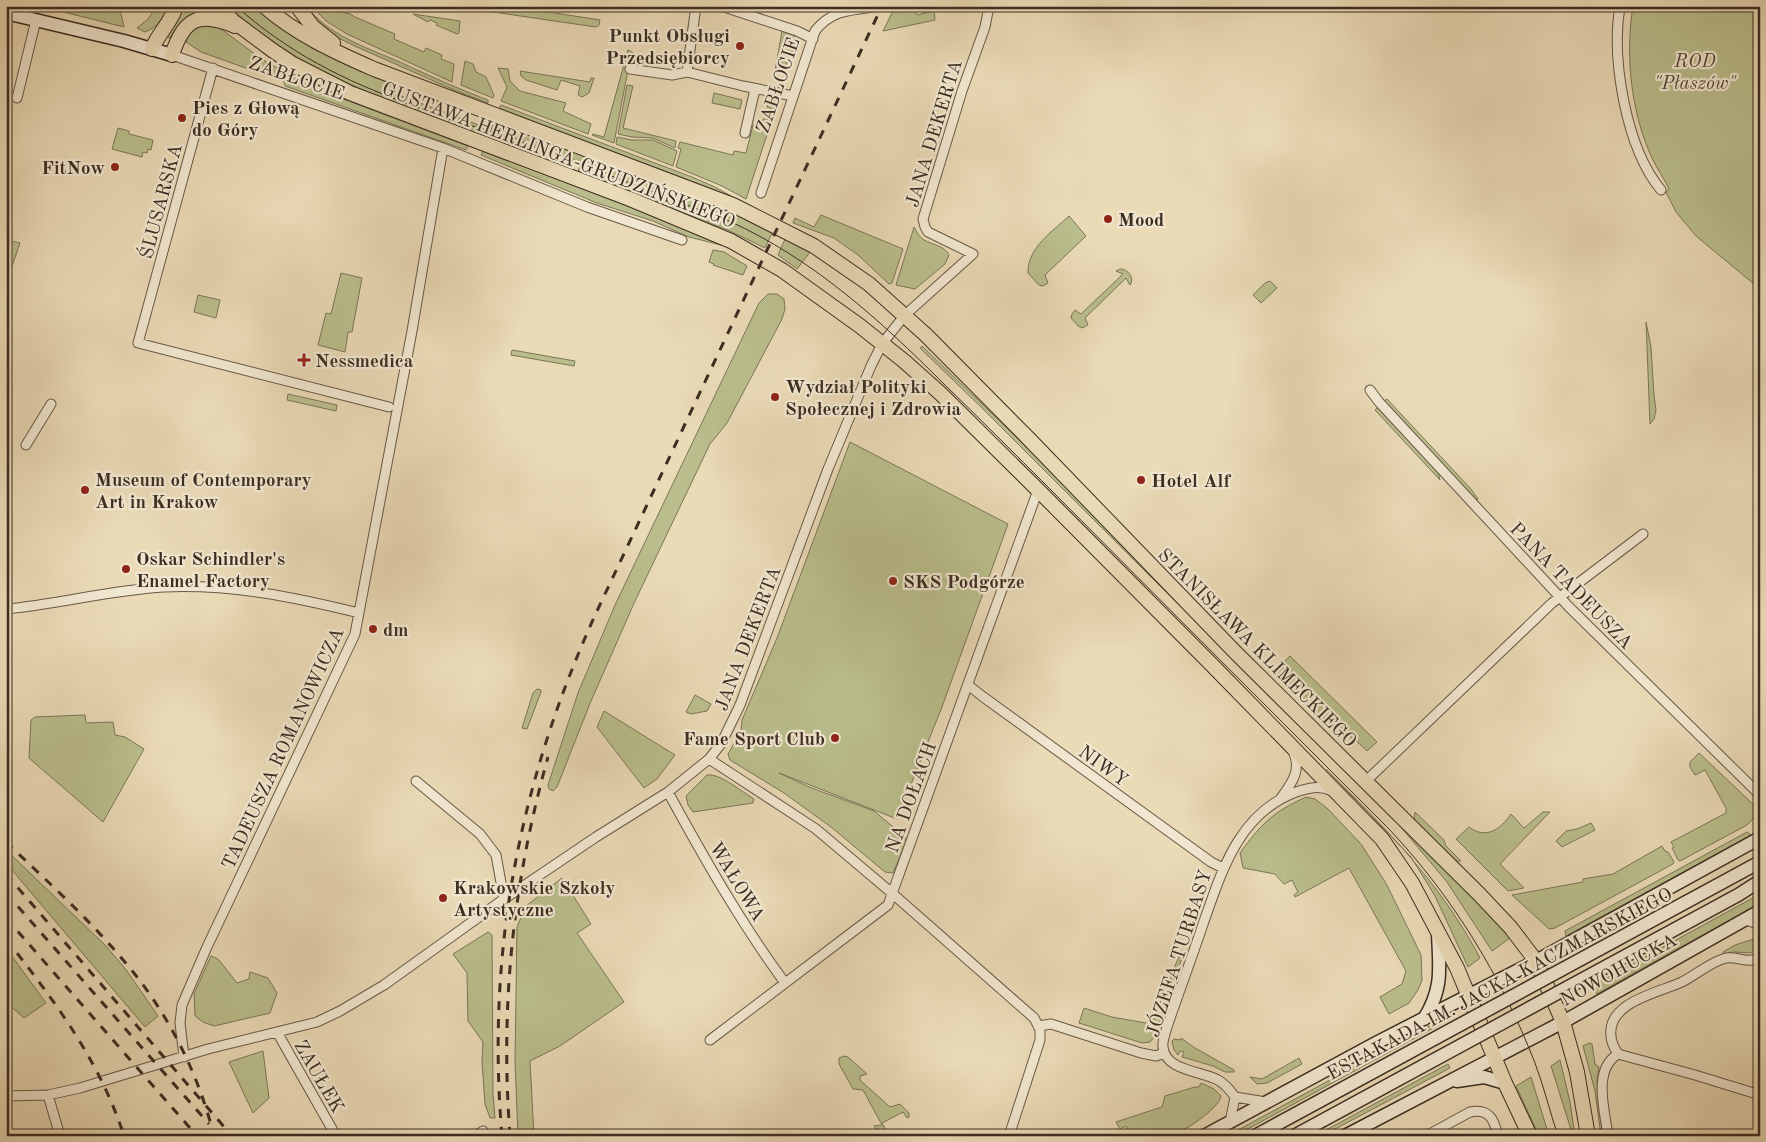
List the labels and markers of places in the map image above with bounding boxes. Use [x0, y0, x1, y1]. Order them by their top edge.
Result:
place label: Punkt Obsługi Przedsiębiorcy [605, 28, 730, 69]
marker: Punkt Obsługi Przedsiębiorcy [734, 40, 746, 52]
place label: Pies z Głową do Góry [192, 100, 300, 141]
marker: Pies z Głową do Góry [176, 112, 188, 124]
place label: FitNow [41, 160, 105, 179]
marker: FitNow [109, 161, 121, 173]
place label: Mood [1118, 212, 1164, 231]
marker: Mood [1102, 213, 1114, 225]
marker: Nessmedica [297, 353, 311, 367]
place label: Nessmedica [315, 353, 414, 372]
place label: Wydział Polityki Społecznej i Zdrowia [785, 379, 962, 420]
marker: Wydział Polityki Społecznej i Zdrowia [769, 391, 781, 403]
place label: Museum of Contemporary Art in Krakow [95, 472, 312, 513]
place label: Hotel Alf [1151, 473, 1231, 492]
marker: Hotel Alf [1135, 474, 1147, 486]
marker: Museum of Contemporary Art in Krakow [79, 484, 91, 496]
place label: Oskar Schindler's Enamel Factory [136, 551, 285, 592]
marker: Oskar Schindler's Enamel Factory [120, 563, 132, 575]
place label: SKS Podgórze [903, 574, 1025, 593]
marker: SKS Podgórze [887, 575, 899, 587]
place label: dm [383, 622, 408, 641]
marker: dm [367, 623, 379, 635]
place label: Fame Sport Club [683, 731, 825, 750]
marker: Fame Sport Club [829, 732, 841, 744]
place label: Krakowskie Szkoły Artystyczne [453, 880, 615, 921]
marker: Krakowskie Szkoły Artystyczne [437, 892, 449, 904]

